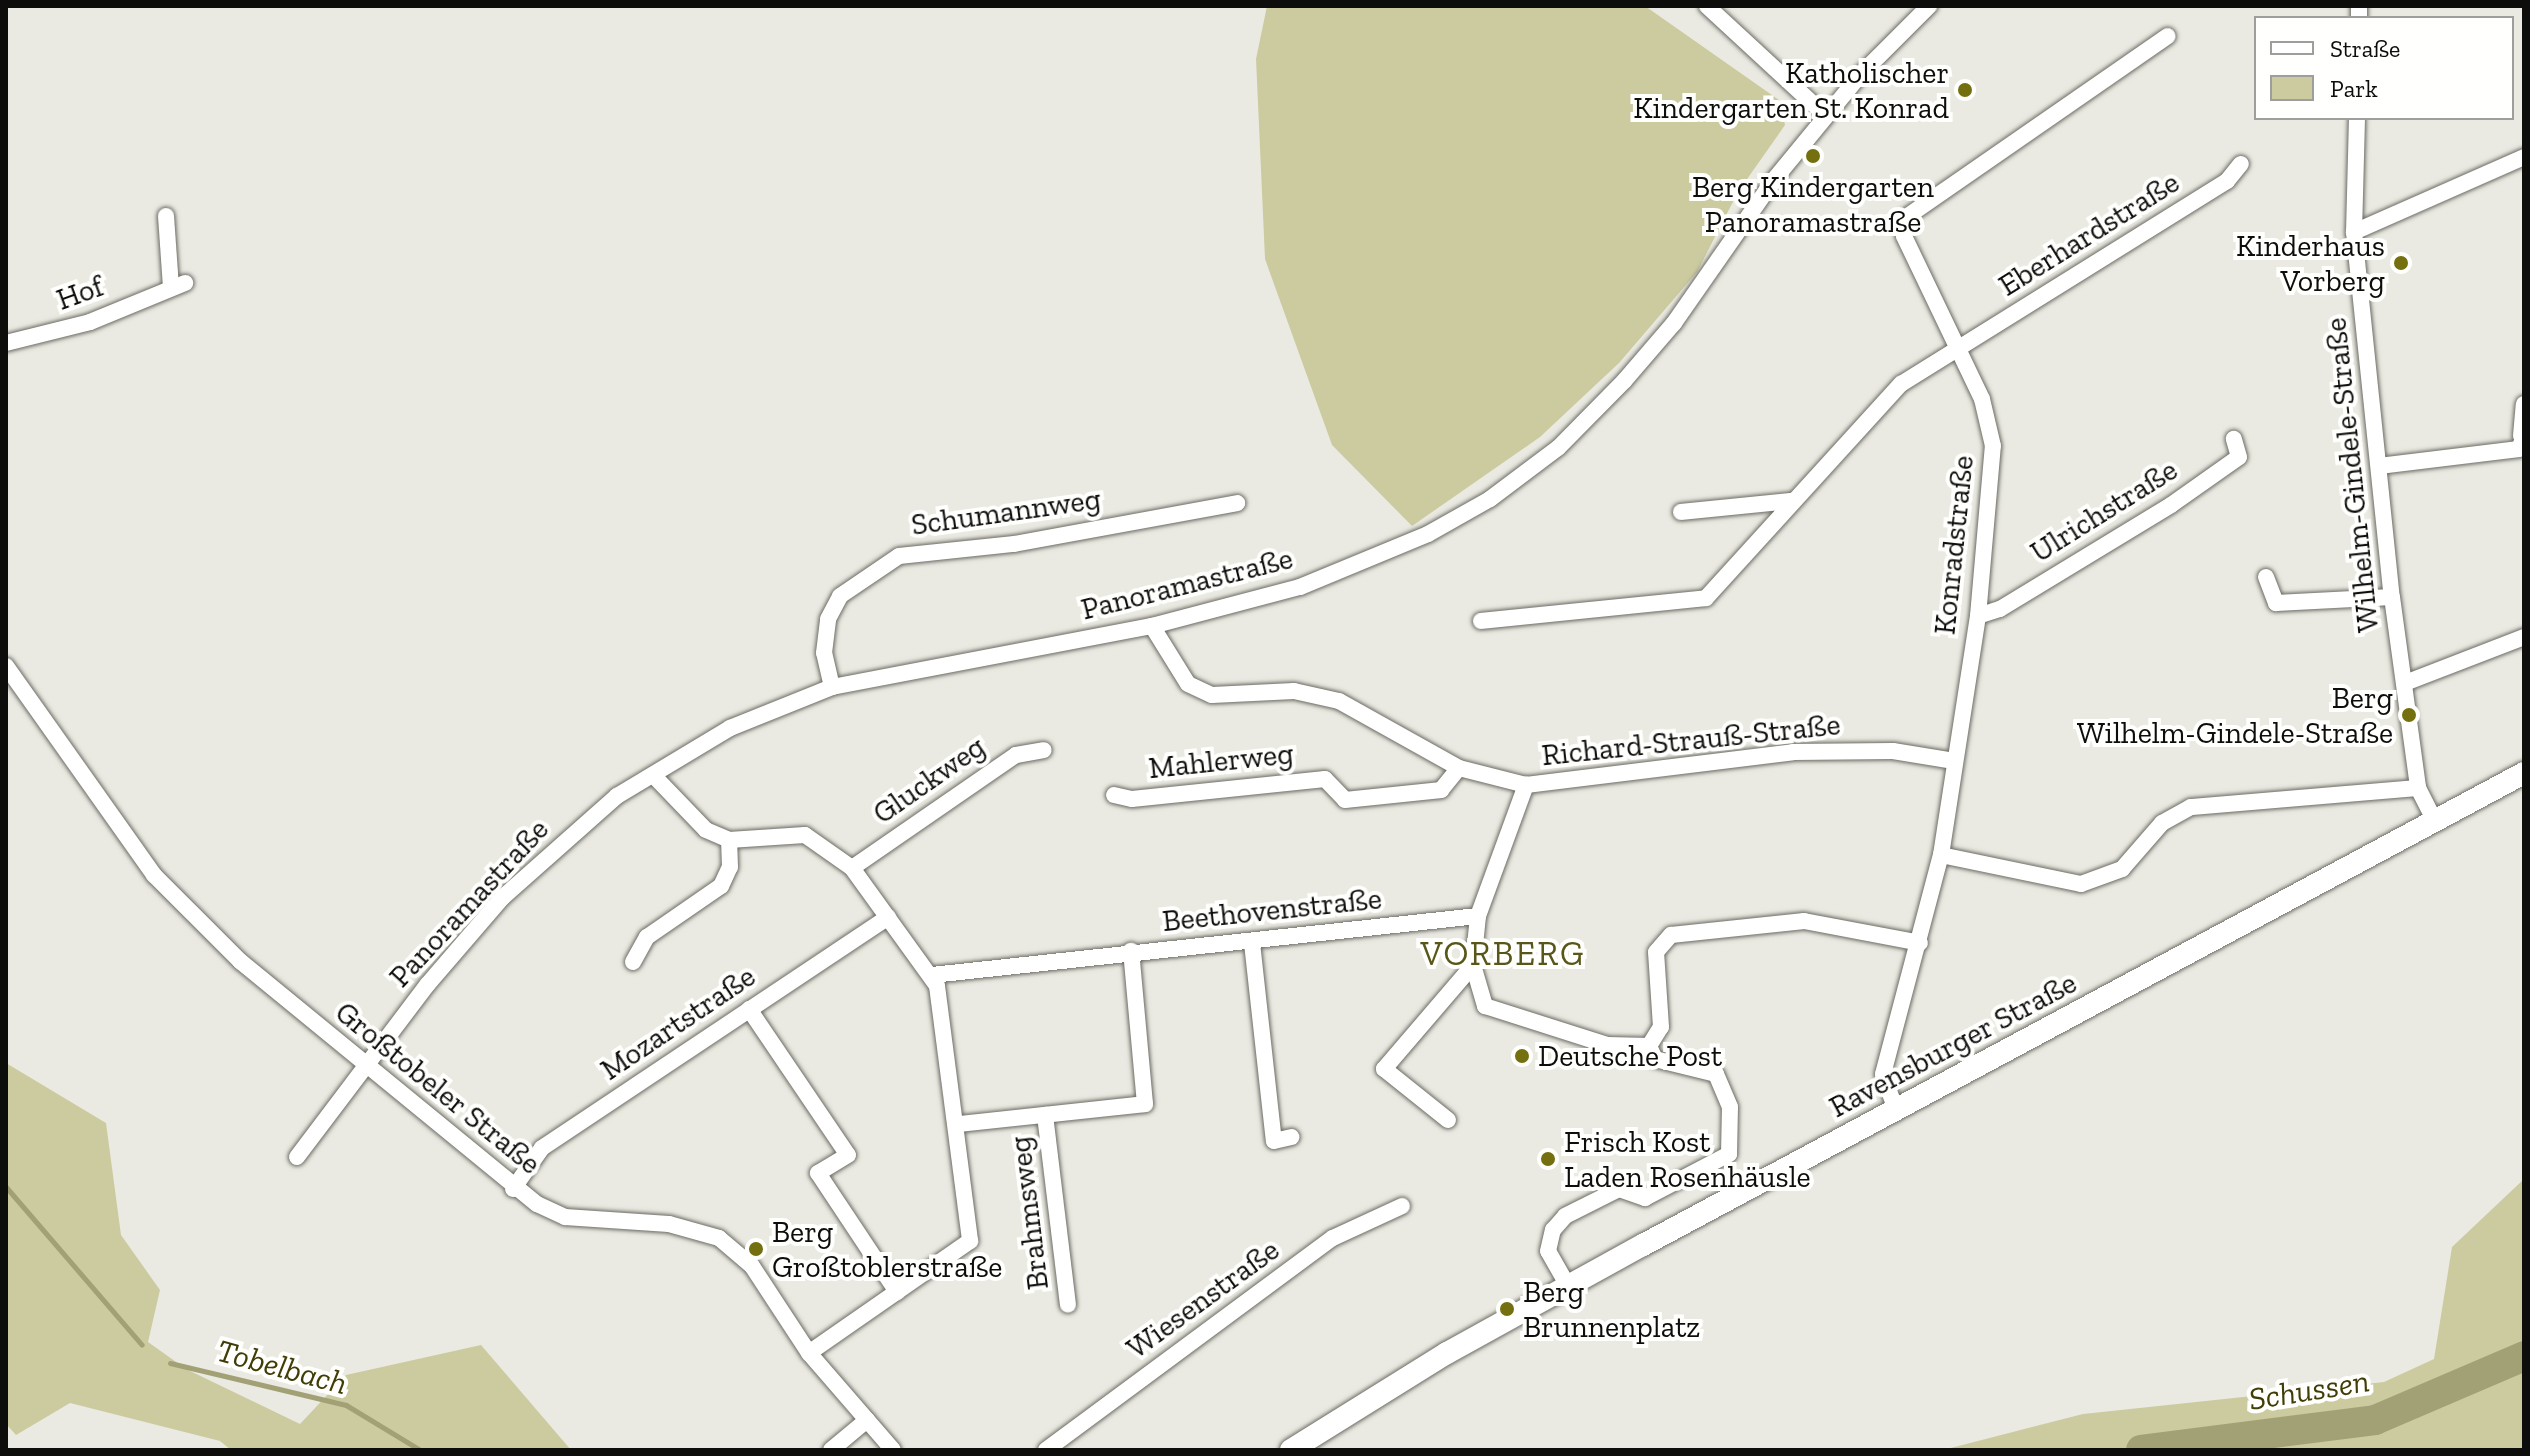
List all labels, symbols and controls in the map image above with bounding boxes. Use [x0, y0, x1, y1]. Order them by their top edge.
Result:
legend [2254, 16, 2514, 120]
text: Straße [2330, 34, 2400, 63]
place label: Katholischer Kindergarten St. Konrad [1633, 55, 1949, 126]
text: Park [2330, 74, 2378, 103]
marker: Katholischer Kindergarten St. Konrad [1956, 81, 1974, 99]
marker: Berg Kindergarten Panoramastraße [1804, 147, 1822, 165]
street label: Eberhardstraße [1992, 164, 2186, 304]
place label: Berg Kindergarten Panoramastraße [1692, 169, 1934, 240]
place label: Kinderhaus Vorberg [2236, 228, 2385, 298]
marker: Kinderhaus Vorberg [2392, 254, 2410, 272]
street label: Hof [52, 268, 108, 318]
street label: Wilhelm-Gindele-Straße [2318, 316, 2386, 634]
street label: Ulrichstraße [2024, 452, 2184, 570]
street label: Konradstraße [1927, 454, 1981, 636]
street label: Schumannweg [909, 481, 1103, 543]
street label: Panoramastraße [1078, 540, 1296, 628]
place label: Berg Wilhelm-Gindele-Straße [2077, 680, 2393, 750]
street label: Richard-Strauß-Straße [1540, 706, 1842, 774]
marker: Berg Wilhelm-Gindele-Straße [2400, 706, 2418, 724]
street label: Gluckweg [866, 728, 992, 832]
street label: Mahlerweg [1147, 736, 1295, 786]
street label: Panoramastraße [382, 812, 556, 994]
street label: Beethovenstraße [1161, 881, 1383, 939]
district label: VORBERG [1420, 934, 1586, 974]
street label: Mozartstraße [594, 958, 762, 1088]
street label: Ravensburger Straße [1823, 965, 2083, 1125]
street label: Großtobeler Straße [328, 994, 548, 1182]
place label: Deutsche Post [1538, 1038, 1722, 1074]
marker: Deutsche Post [1513, 1047, 1531, 1065]
place label: Frisch Kost Laden Rosenhäusle [1564, 1124, 1811, 1194]
street label: Brahmsweg [1002, 1134, 1056, 1292]
marker: Frisch Kost Laden Rosenhäusle [1539, 1150, 1557, 1168]
place label: Berg Großtoblerstraße [772, 1214, 1002, 1284]
street label: Wiesenstraße [1120, 1232, 1286, 1366]
marker: Berg Großtoblerstraße [747, 1240, 765, 1258]
place label: Berg Brunnenplatz [1523, 1274, 1700, 1344]
marker: Berg Brunnenplatz [1498, 1300, 1516, 1318]
water label: Tobelbach [213, 1331, 351, 1403]
water label: Schussen [2246, 1362, 2372, 1418]

